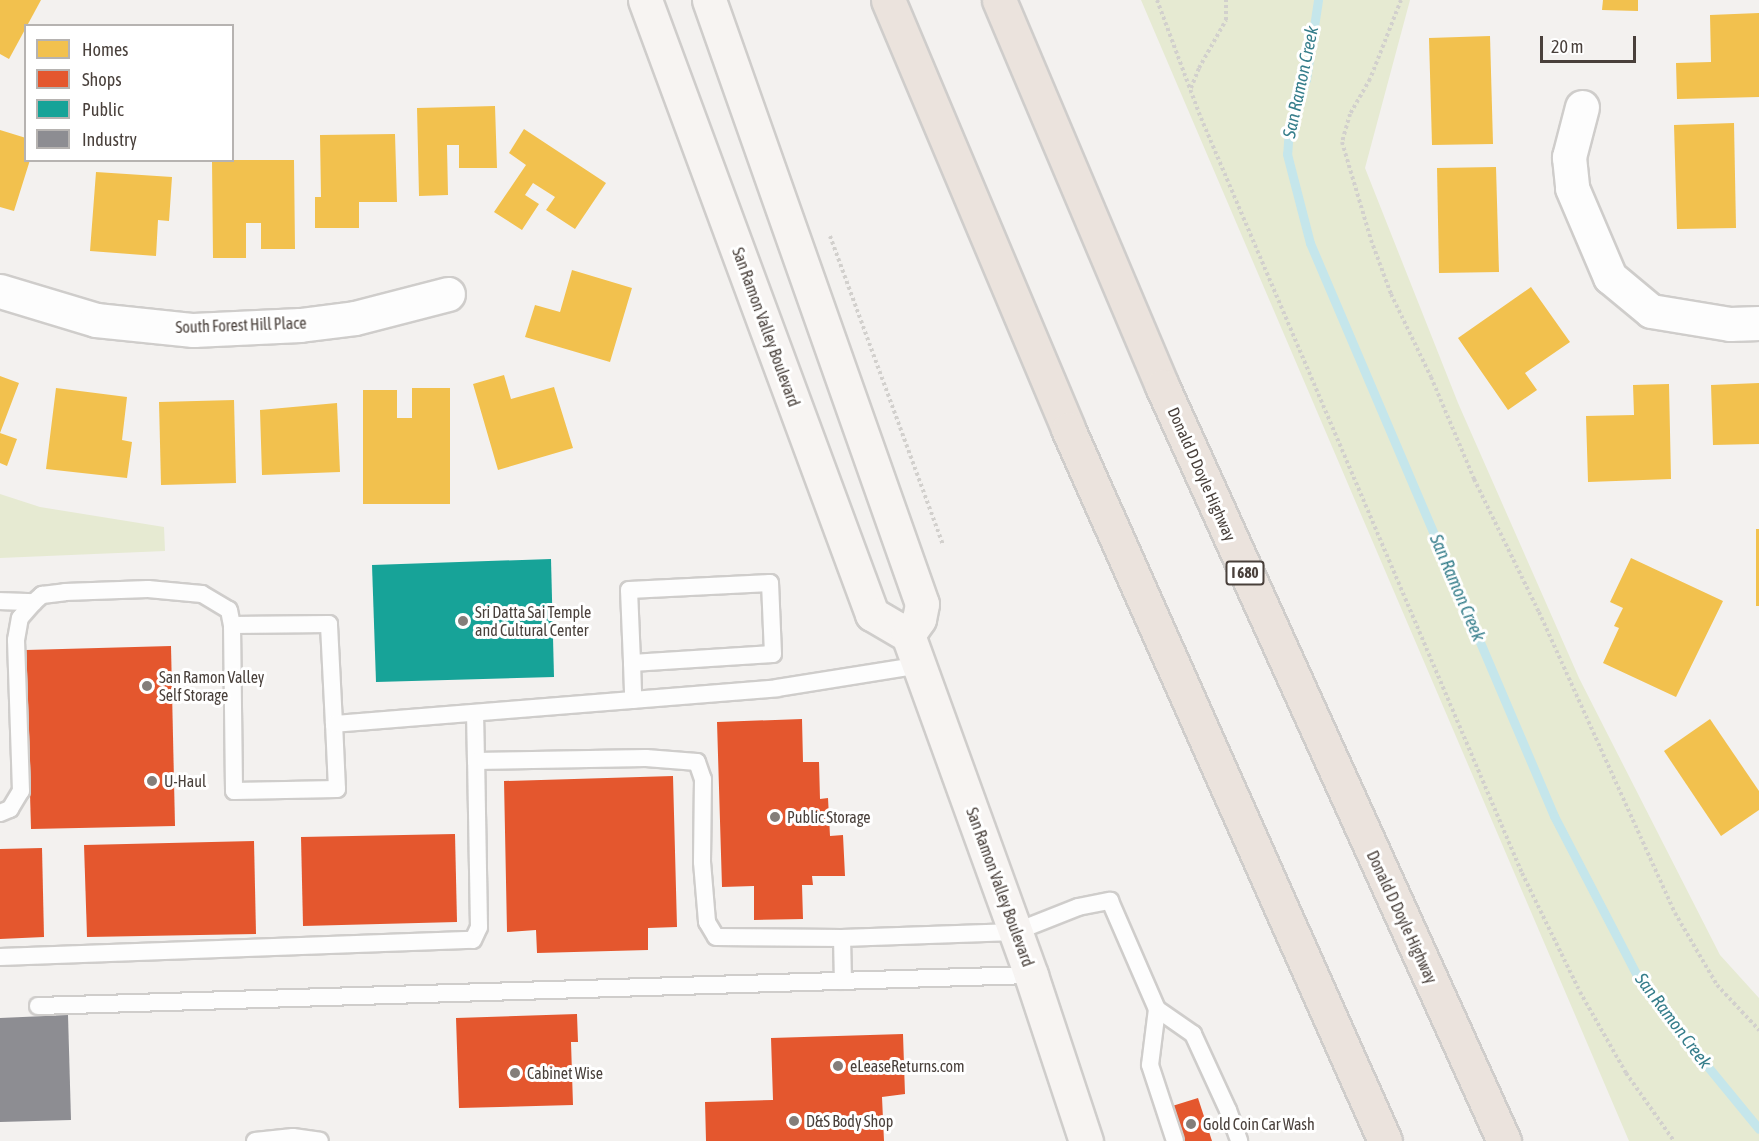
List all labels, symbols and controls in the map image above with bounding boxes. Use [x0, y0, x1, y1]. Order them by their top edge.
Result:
legend [24, 24, 234, 162]
water label: San Ramon Creek [1279, 24, 1323, 140]
scale bar [1543, 24, 1639, 62]
text: 20 m [1551, 36, 1583, 57]
text: Homes [82, 39, 128, 60]
text: Shops [82, 69, 122, 90]
text: Public [82, 99, 124, 120]
text: Industry [82, 129, 137, 150]
street label: San Ramon Valley Boulevard [728, 245, 804, 409]
street label: South Forest Hill Place [175, 313, 307, 337]
street label: Donald D Doyle Highway [1164, 404, 1240, 544]
water label: San Ramon Creek [1425, 531, 1489, 645]
road number: I 680 [1224, 561, 1266, 585]
place label: Sri Datta Sai Temple and Cultural Center [475, 602, 591, 640]
marker: Sri Datta Sai Temple and Cultural Center [456, 614, 470, 628]
place label: San Ramon Valley Self Storage [159, 667, 264, 705]
marker: San Ramon Valley Self Storage [140, 679, 154, 693]
place label: U-Haul [164, 771, 206, 791]
marker: U-Haul [145, 774, 159, 788]
street label: San Ramon Valley Boulevard [962, 805, 1038, 969]
place label: Public Storage [787, 807, 871, 827]
marker: Public Storage [768, 810, 782, 824]
street label: Donald D Doyle Highway [1363, 848, 1441, 986]
water label: San Ramon Creek [1630, 969, 1716, 1073]
place label: eLeaseReturns.com [850, 1056, 965, 1076]
marker: eLeaseReturns.com [831, 1059, 845, 1073]
place label: Cabinet Wise [527, 1063, 603, 1083]
marker: Cabinet Wise [508, 1066, 522, 1080]
place label: D&S Body Shop [806, 1111, 893, 1131]
marker: D&S Body Shop [787, 1114, 801, 1128]
place label: Gold Coin Car Wash [1203, 1114, 1315, 1134]
marker: Gold Coin Car Wash [1184, 1117, 1198, 1131]

